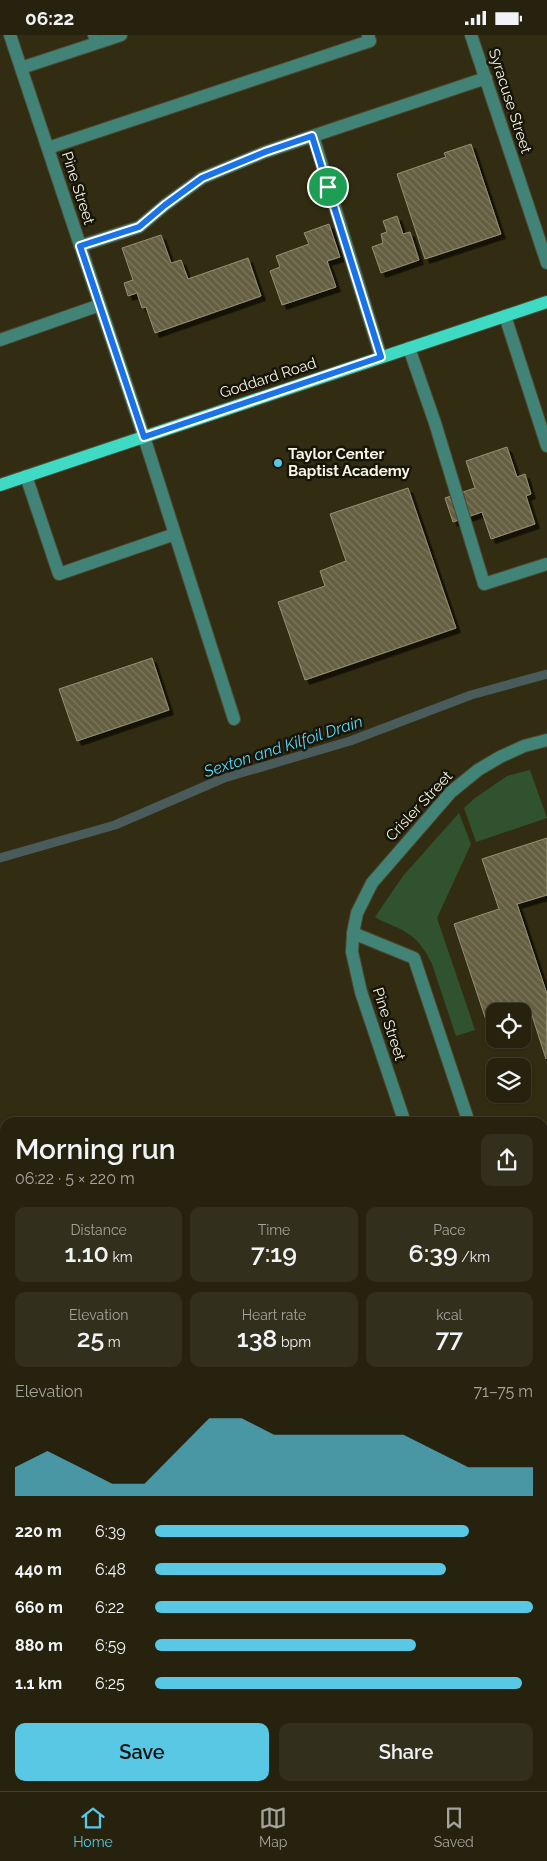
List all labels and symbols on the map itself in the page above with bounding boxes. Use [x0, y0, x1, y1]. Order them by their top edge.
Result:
street label: Syracuse Street [485, 46, 535, 156]
street label: Pine Street [58, 149, 98, 227]
pin [307, 166, 349, 208]
street label: Goddard Road [217, 354, 319, 402]
place label: Taylor Center Baptist Academy [288, 445, 410, 480]
marker: Taylor Center Baptist Academy [272, 457, 284, 469]
water label: Sexton and Kilfoil Drain [200, 712, 365, 781]
street label: Crisler Street [382, 767, 456, 845]
street label: Pine Street [369, 985, 409, 1063]

